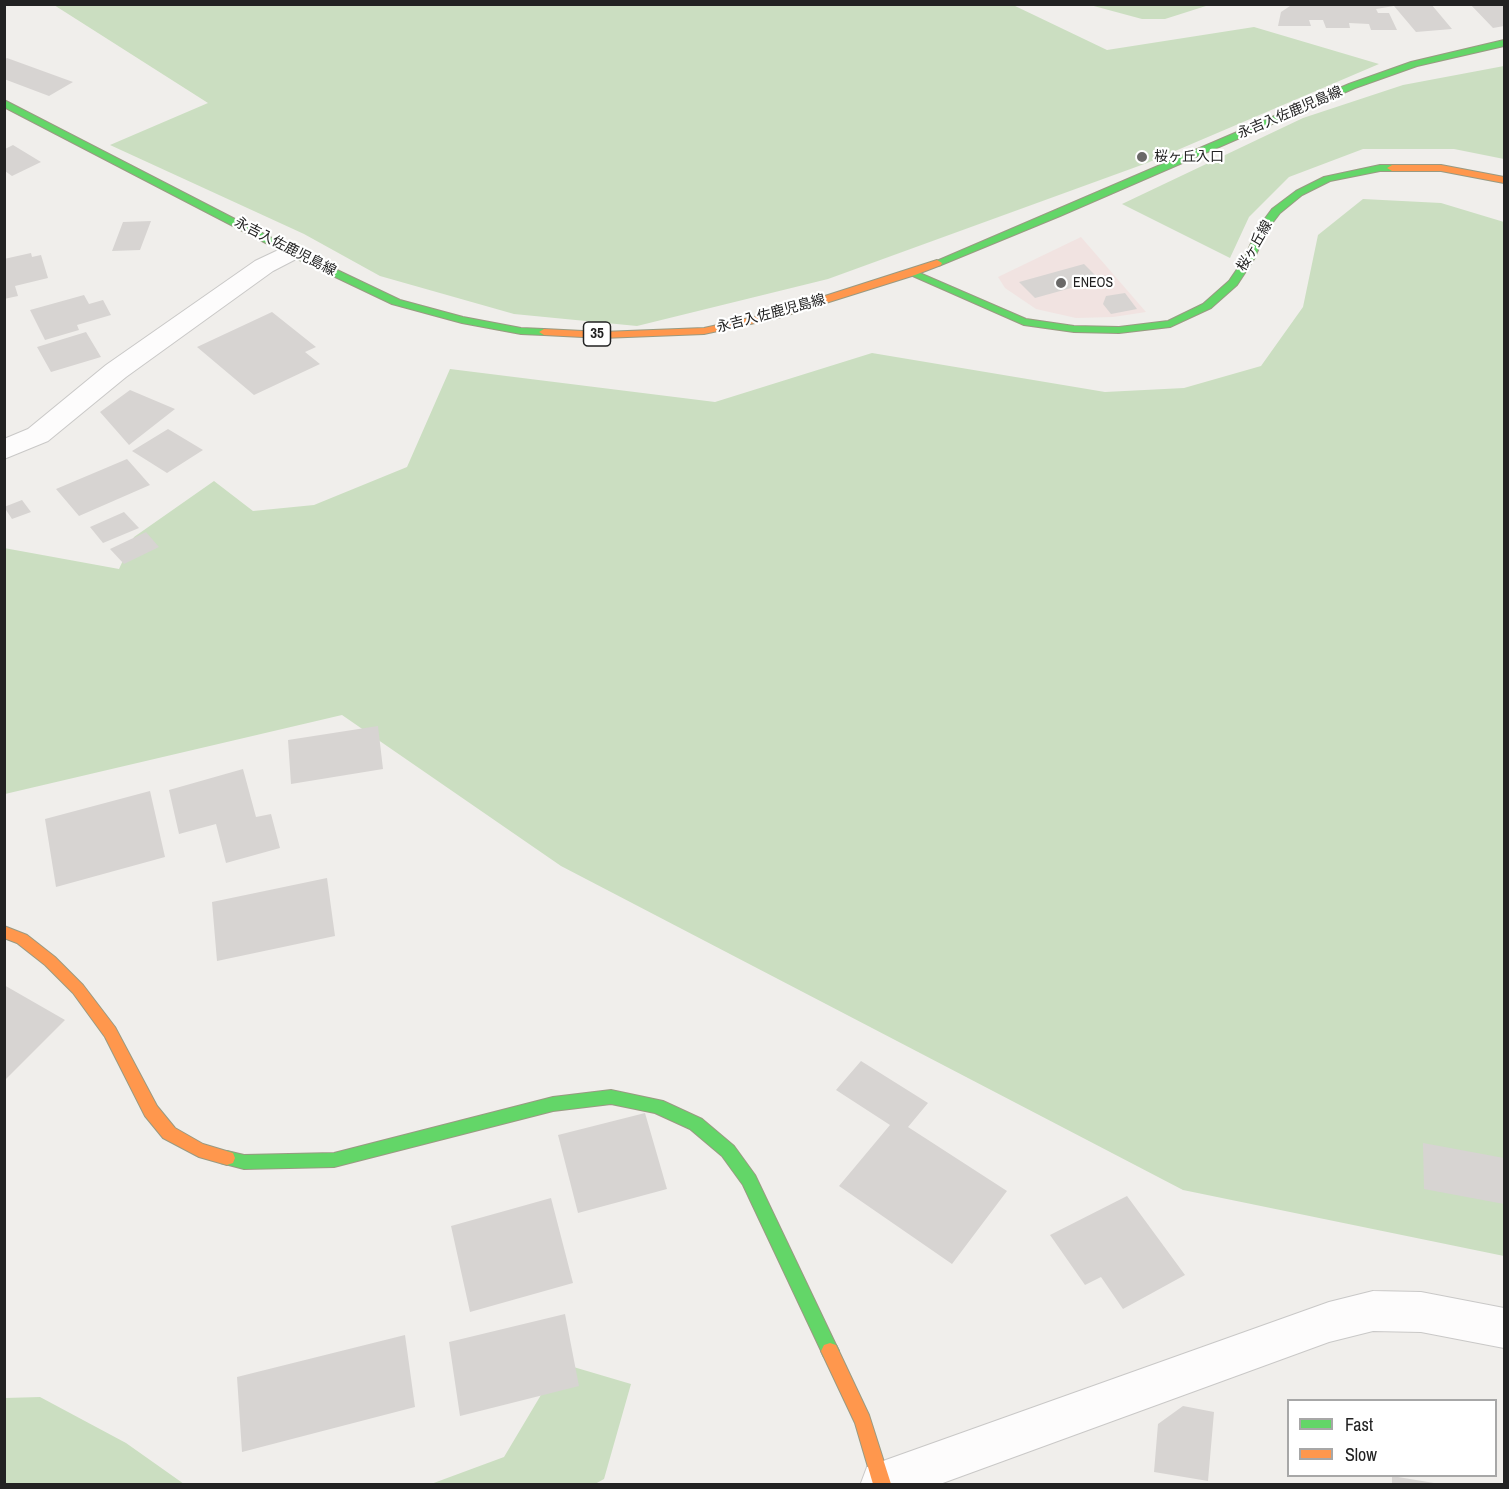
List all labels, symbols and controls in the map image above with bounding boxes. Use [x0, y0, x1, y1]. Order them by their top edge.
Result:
street label: 永吉入佐鹿児島線 [1235, 83, 1345, 143]
place label: 桜ヶ丘入口 [1154, 149, 1224, 165]
marker: 桜ヶ丘入口 [1135, 150, 1149, 164]
street label: 永吉入佐鹿児島線 [231, 214, 339, 280]
street label: 桜ヶ丘線 [1234, 218, 1276, 274]
place label: ENEOS [1073, 275, 1113, 291]
marker: ENEOS [1054, 276, 1068, 290]
street label: 永吉入佐鹿児島線 [715, 291, 827, 337]
road number: 35 [584, 322, 610, 346]
legend [1287, 1399, 1497, 1477]
text: Fast [1345, 1412, 1373, 1437]
text: Slow [1345, 1442, 1377, 1467]

